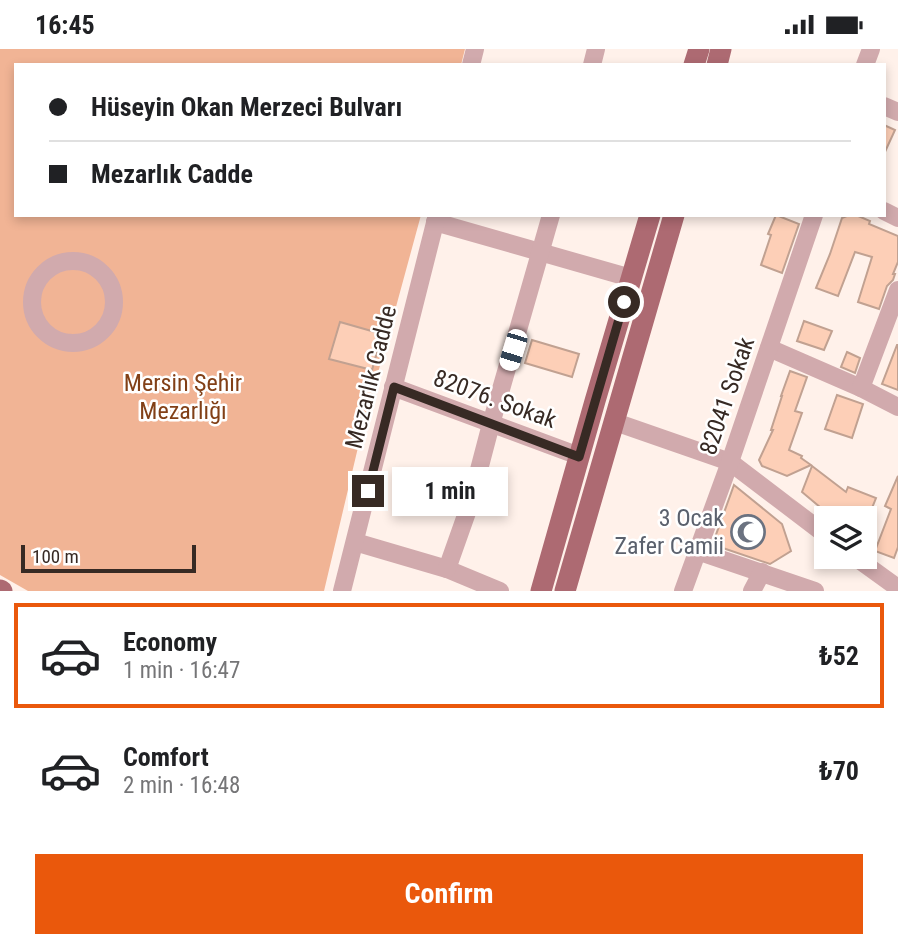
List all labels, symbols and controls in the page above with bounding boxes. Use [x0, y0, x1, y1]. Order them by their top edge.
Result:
text: 16:45 [35, 10, 95, 40]
text: Hüseyin Okan Merzeci Bulvarı [91, 92, 402, 122]
text: Mezarlık Cadde [91, 159, 253, 189]
route start [608, 286, 640, 318]
street label: Mezarlık Cadde [340, 303, 402, 451]
car [497, 327, 530, 373]
street label: 82041 Sokak [694, 333, 760, 458]
street label: 82076. Sokak [430, 364, 560, 434]
park label: Mersin Şehir Mezarlığı [124, 369, 242, 425]
callout: 1 min [392, 467, 508, 515]
route end [352, 475, 384, 507]
text: 1 min [424, 478, 476, 505]
place label: 3 Ocak Zafer Camii [614, 504, 724, 560]
map controls [814, 506, 877, 569]
button: layers [814, 506, 877, 569]
mosque icon: 3 Ocak Zafer Camii [729, 513, 767, 551]
scale bar [21, 542, 196, 574]
text: 100 m [32, 545, 79, 568]
icon: car [39, 624, 102, 687]
text: Economy [123, 627, 217, 657]
text: ₺52 [819, 641, 859, 671]
text: 1 min · 16:47 [123, 657, 240, 684]
icon: car [39, 739, 102, 802]
text: Comfort [123, 742, 209, 772]
text: ₺70 [819, 756, 859, 786]
text: 2 min · 16:48 [123, 772, 240, 799]
button: Confirm [35, 854, 863, 934]

